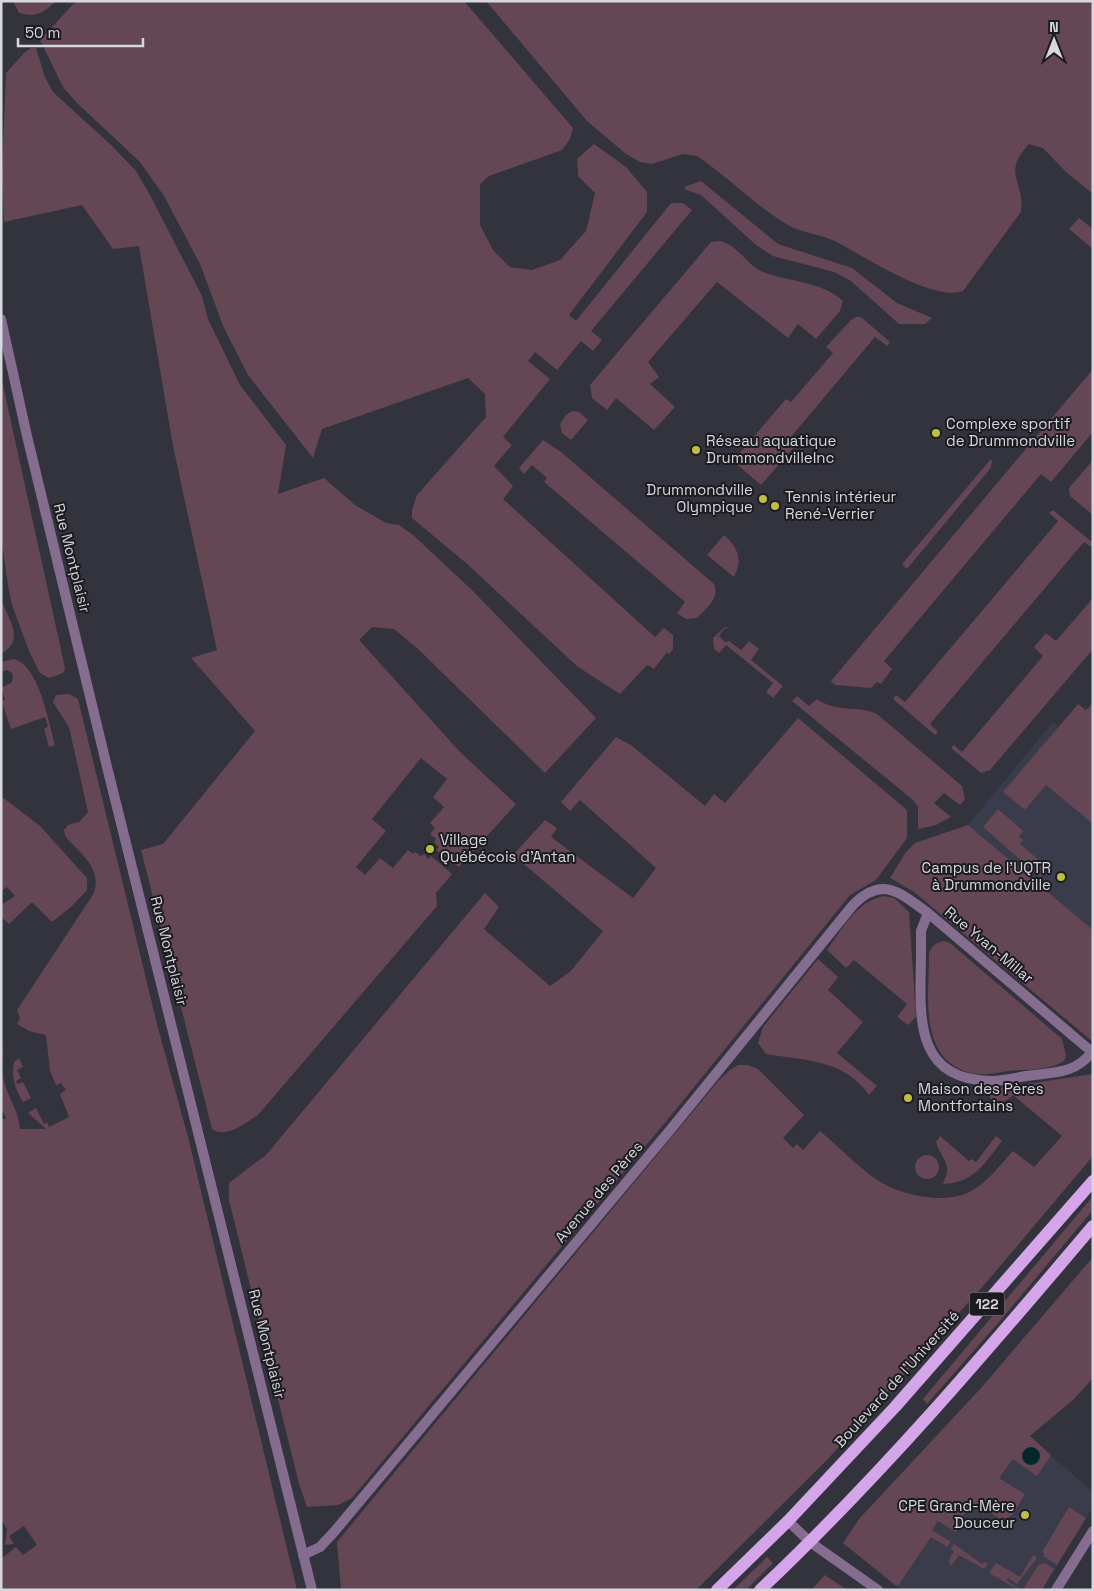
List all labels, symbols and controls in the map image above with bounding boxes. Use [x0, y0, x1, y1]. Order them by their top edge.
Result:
scale bar [18, 15, 142, 47]
north arrow [1029, 15, 1079, 65]
text: N [1049, 18, 1059, 36]
text: 50 m [25, 23, 60, 42]
place label: Complexe sportif de Drummondville [946, 414, 1075, 450]
marker: Complexe sportif de Drummondville [930, 427, 942, 439]
place label: Réseau aquatique DrummondvilleInc [706, 431, 836, 467]
marker: Réseau aquatique DrummondvilleInc [690, 444, 702, 456]
place label: Drummondville Olympique [646, 480, 753, 516]
place label: Tennis intérieur René-Verrier [785, 487, 897, 523]
marker: Drummondville Olympique [757, 493, 769, 505]
marker: Tennis intérieur René-Verrier [769, 500, 781, 512]
street label: Rue Montplaisir [50, 501, 95, 615]
place label: Village Québécois d'Antan [440, 830, 576, 866]
marker: Village Québécois d'Antan [424, 843, 436, 855]
place label: Campus de l'UQTR à Drummondville [922, 858, 1051, 894]
marker: Campus de l'UQTR à Drummondville [1055, 871, 1067, 883]
street label: Rue Montplaisir [147, 894, 192, 1008]
street label: Rue Yvan-Millar [941, 902, 1038, 988]
place label: Maison des Pères Montfortains [918, 1079, 1044, 1115]
marker: Maison des Pères Montfortains [902, 1092, 914, 1104]
street label: Avenue des Pères [551, 1137, 647, 1246]
street label: Rue Montplaisir [245, 1287, 290, 1401]
road number: 122 [970, 1292, 1004, 1316]
street label: Boulevard de l'Université [830, 1306, 963, 1451]
place label: CPE Grand-Mère Douceur [898, 1496, 1015, 1532]
marker: CPE Grand-Mère Douceur [1019, 1509, 1031, 1521]

